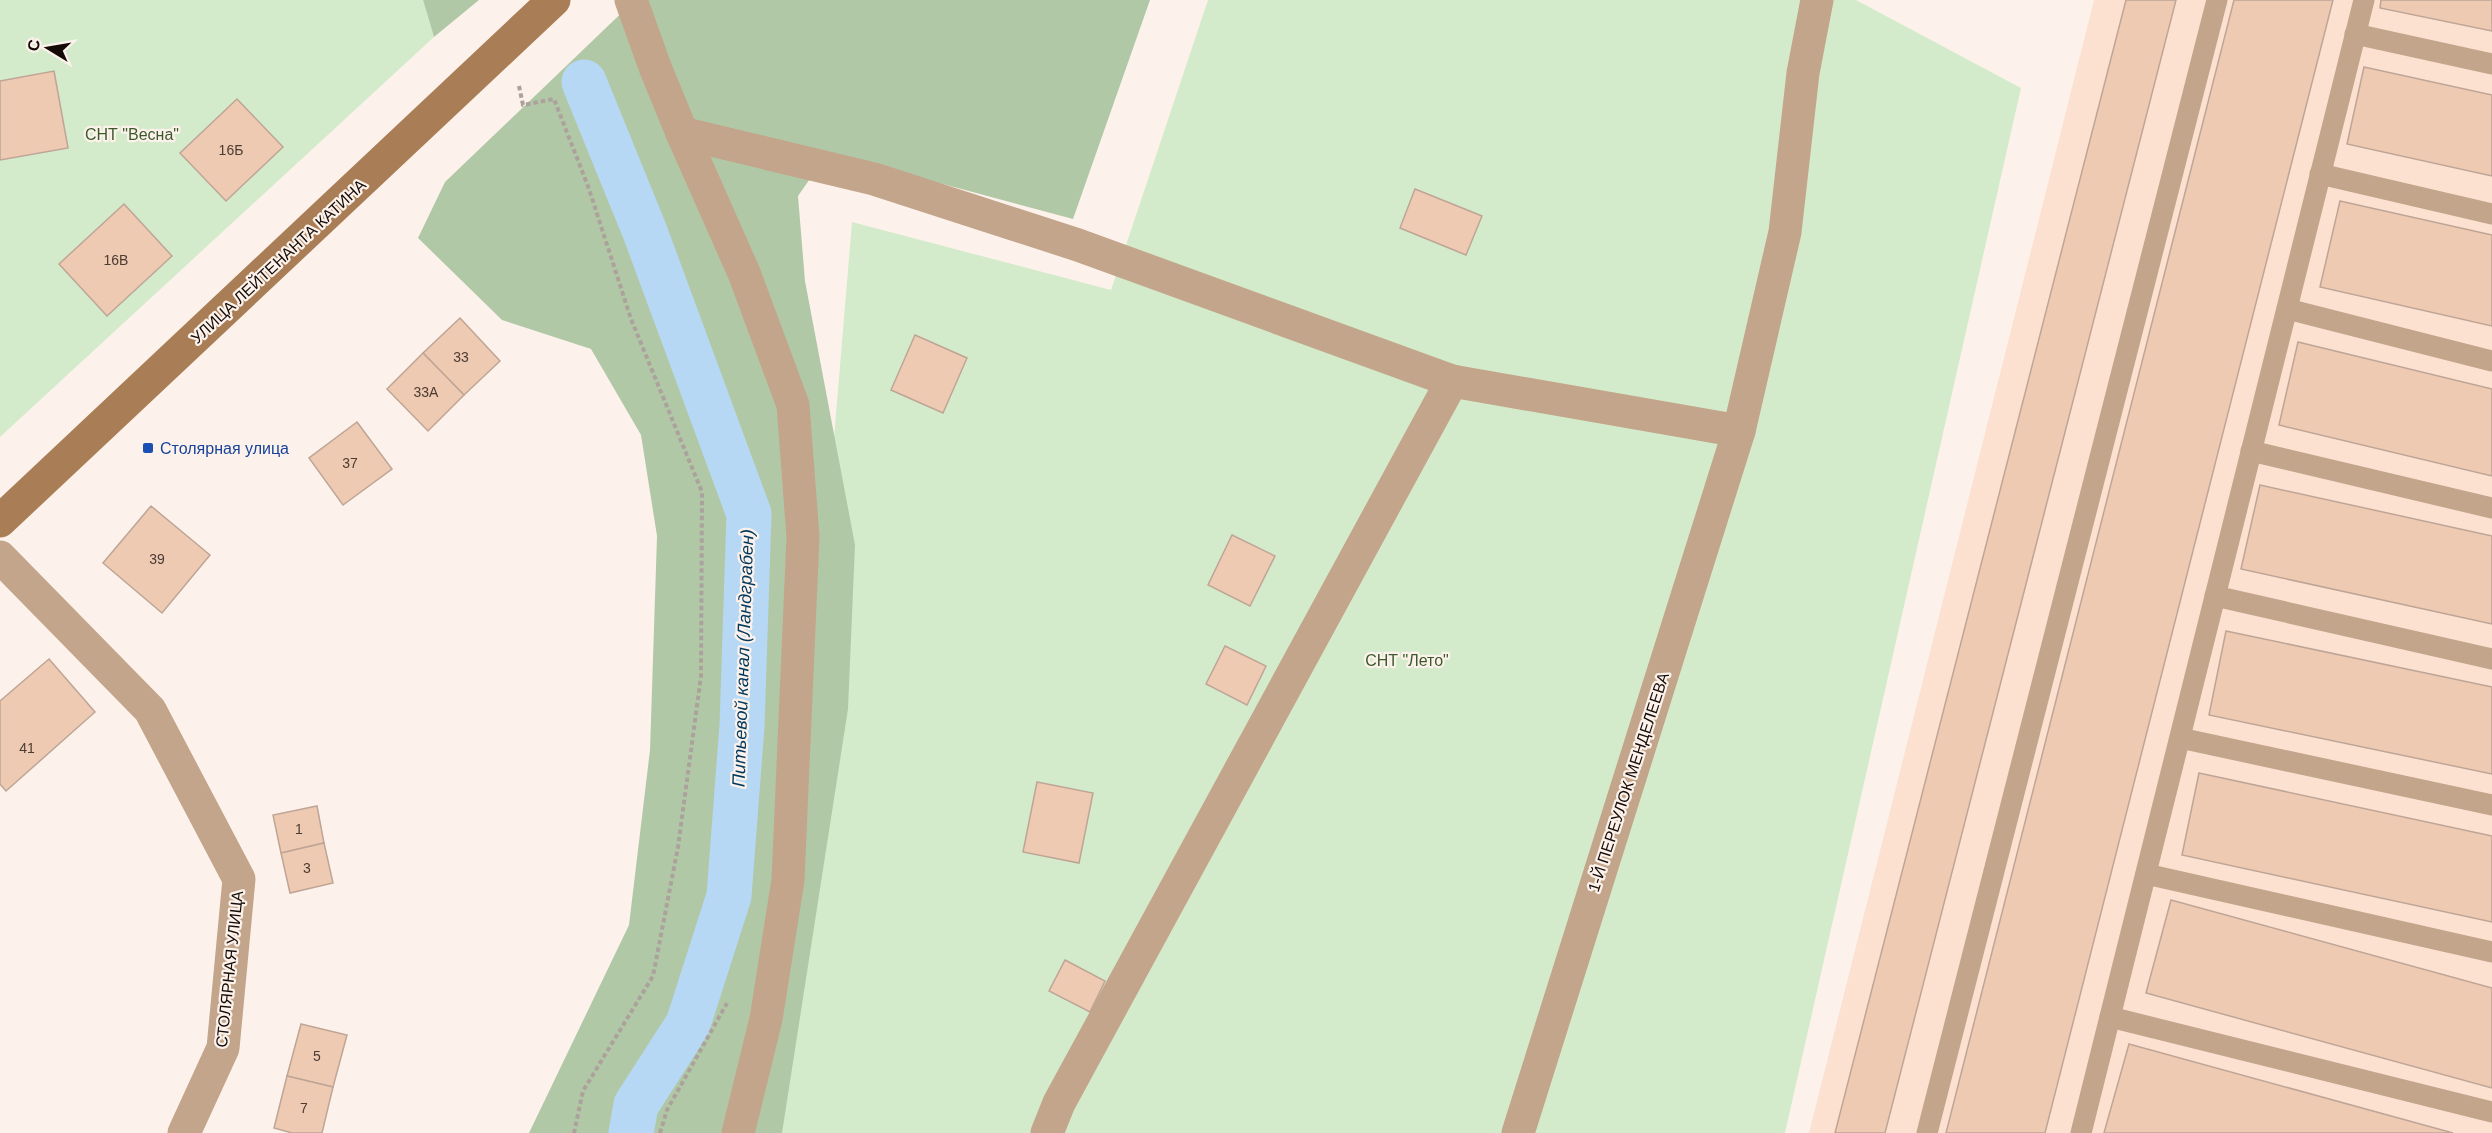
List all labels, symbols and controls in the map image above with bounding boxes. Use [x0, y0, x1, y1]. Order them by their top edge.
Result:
north arrow [18, 18, 78, 78]
text: С [24, 38, 43, 53]
park label: СНТ "Весна" [85, 126, 179, 143]
house number: 16Б [219, 142, 243, 158]
street label: УЛИЦА ЛЕЙТЕНАНТА КАТИНА [187, 175, 369, 347]
house number: 16В [104, 252, 128, 268]
house number: 33 [453, 349, 469, 365]
house number: 33А [414, 384, 439, 400]
place label: Столярная улица [160, 440, 289, 457]
marker: Столярная улица [141, 441, 155, 455]
house number: 37 [342, 455, 358, 471]
water label: Питьевой канал (Ландграбен) [729, 529, 757, 787]
house number: 39 [149, 551, 165, 567]
park label: СНТ "Лето" [1365, 652, 1449, 669]
street label: 1-Й ПЕРЕУЛОК МЕНДЕЛЕЕВА [1584, 670, 1672, 894]
house number: 41 [19, 740, 35, 756]
house number: 1 [295, 821, 303, 837]
house number: 3 [303, 860, 311, 876]
street label: СТОЛЯРНАЯ УЛИЦА [213, 890, 246, 1048]
house number: 5 [313, 1048, 321, 1064]
house number: 7 [300, 1100, 308, 1116]

